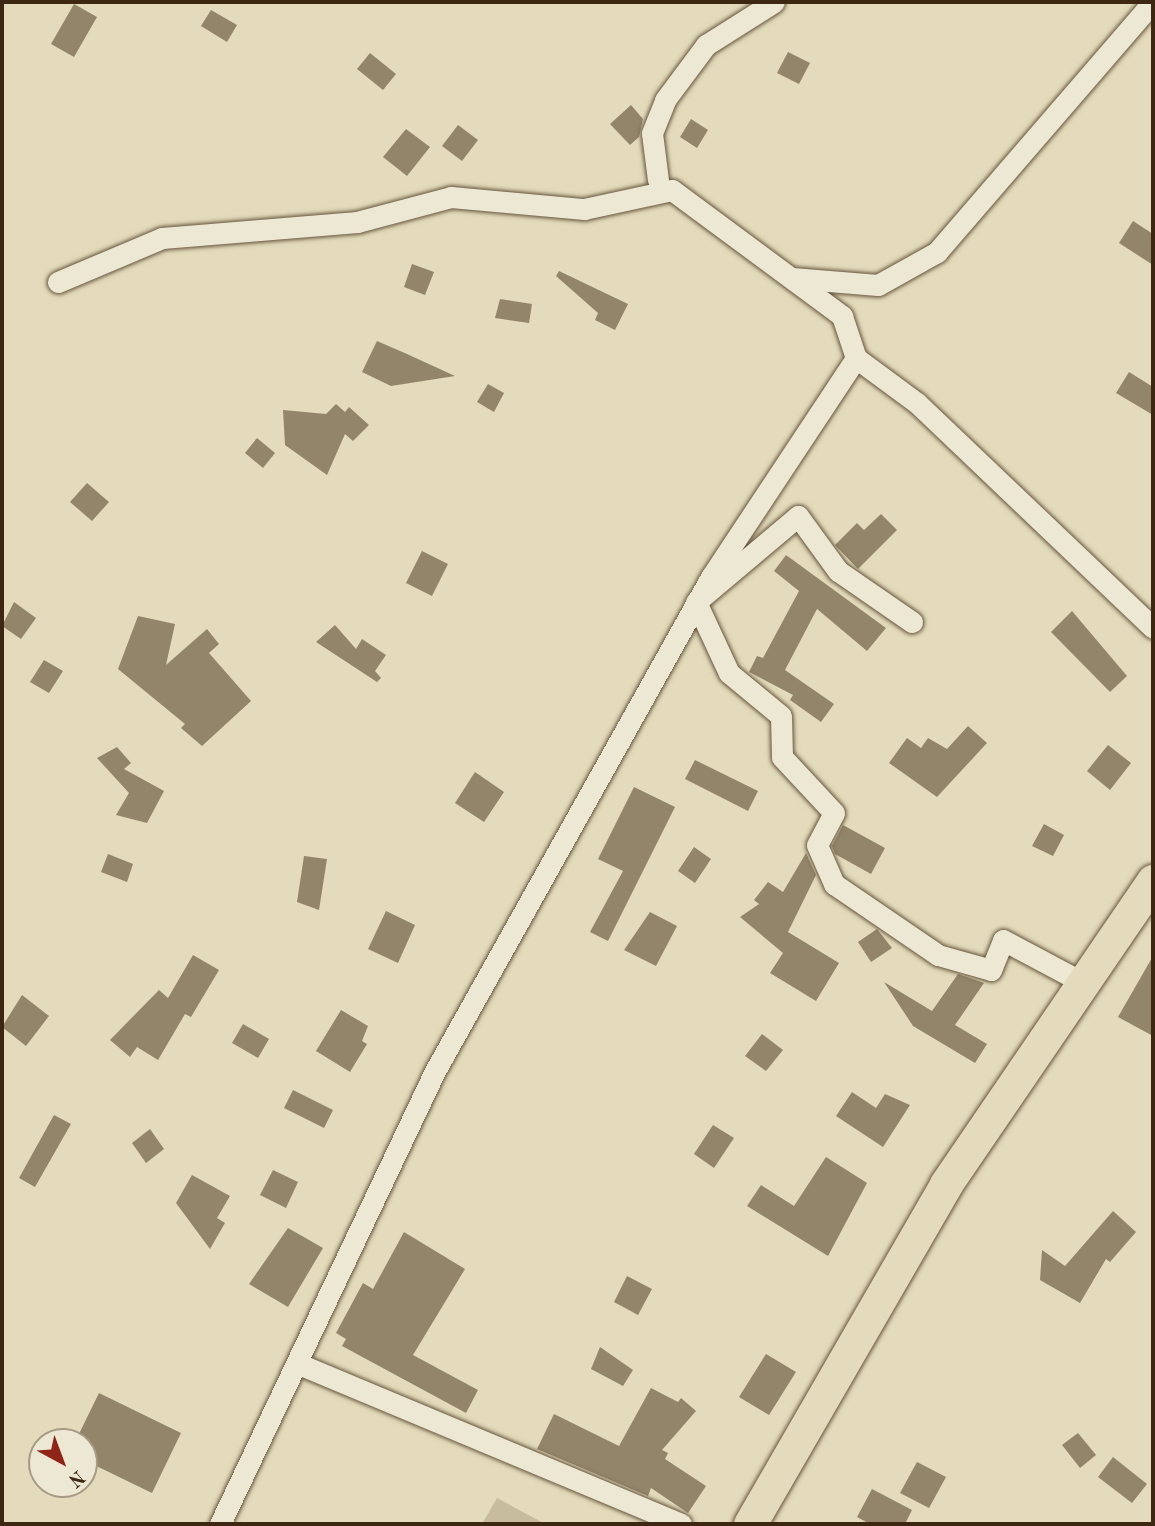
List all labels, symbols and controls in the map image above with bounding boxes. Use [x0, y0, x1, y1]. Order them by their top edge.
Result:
north arrow [28, 1428, 98, 1498]
text: N [64, 1466, 88, 1490]

